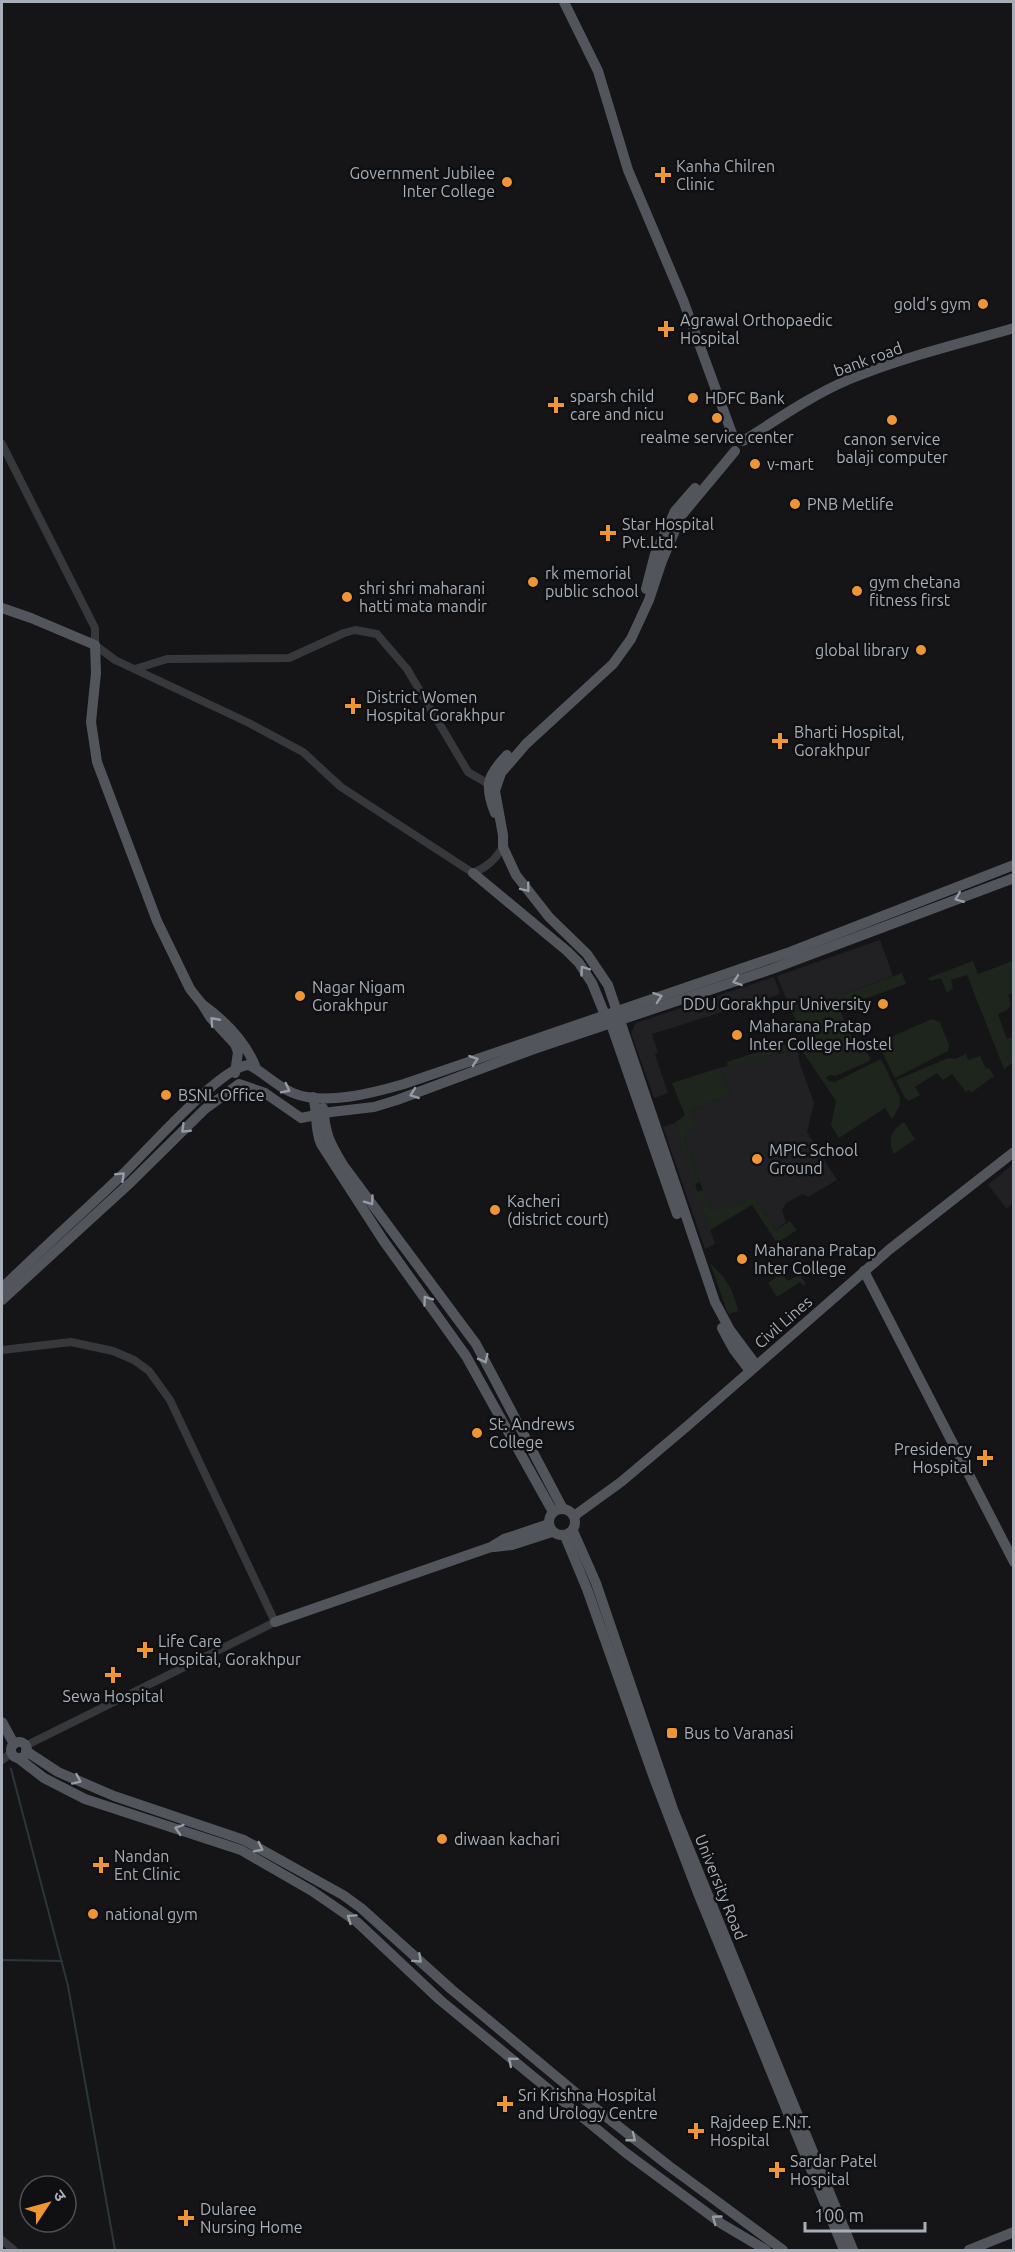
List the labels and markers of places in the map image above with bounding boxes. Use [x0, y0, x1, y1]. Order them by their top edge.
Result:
place label: Kanha Chilren Clinic [676, 157, 775, 193]
place label: Government Jubilee Inter College [349, 164, 495, 200]
marker: Kanha Chilren Clinic [654, 166, 672, 184]
marker: Government Jubilee Inter College [500, 175, 514, 189]
place label: gold's gym [894, 295, 971, 313]
marker: gold's gym [976, 297, 990, 311]
place label: Agrawal Orthopaedic Hospital [680, 311, 833, 347]
marker: Agrawal Orthopaedic Hospital [657, 320, 675, 338]
place label: sparsh child care and nicu [570, 387, 664, 423]
place label: HDFC Bank [705, 389, 785, 407]
marker: HDFC Bank [686, 391, 700, 405]
marker: sparsh child care and nicu [547, 396, 565, 414]
marker: realme service center [710, 411, 724, 425]
marker: canon service balaji computer [885, 413, 899, 427]
place label: realme service center [640, 428, 794, 446]
place label: canon service balaji computer [836, 430, 948, 466]
place label: v-mart [767, 455, 815, 473]
marker: v-mart [748, 457, 762, 471]
place label: PNB Metlife [807, 495, 894, 513]
marker: PNB Metlife [788, 497, 802, 511]
place label: Star Hospital Pvt.Ltd. [622, 515, 714, 551]
marker: Star Hospital Pvt.Ltd. [599, 524, 617, 542]
place label: rk memorial public school [545, 564, 638, 600]
place label: gym chetana fitness first [869, 573, 961, 609]
marker: rk memorial public school [526, 575, 540, 589]
place label: shri shri maharani hatti mata mandir [359, 579, 487, 615]
marker: gym chetana fitness first [850, 584, 864, 598]
marker: shri shri maharani hatti mata mandir [340, 590, 354, 604]
place label: global library [815, 641, 909, 659]
marker: global library [914, 643, 928, 657]
place label: District Women Hospital Gorakhpur [366, 688, 505, 724]
marker: District Women Hospital Gorakhpur [344, 697, 362, 715]
place label: Bharti Hospital, Gorakhpur [794, 723, 905, 759]
marker: Bharti Hospital, Gorakhpur [771, 732, 789, 750]
place label: Nagar Nigam Gorakhpur [312, 978, 405, 1014]
marker: Nagar Nigam Gorakhpur [293, 989, 307, 1003]
place label: DDU Gorakhpur University [683, 995, 871, 1013]
marker: DDU Gorakhpur University [876, 997, 890, 1011]
place label: Maharana Pratap Inter College Hostel [749, 1017, 892, 1053]
marker: Maharana Pratap Inter College Hostel [730, 1028, 744, 1042]
place label: BSNL Office [178, 1086, 265, 1104]
marker: BSNL Office [159, 1088, 173, 1102]
place label: MPIC School Ground [769, 1141, 858, 1177]
marker: MPIC School Ground [750, 1152, 764, 1166]
place label: Kacheri (district court) [507, 1192, 609, 1229]
marker: Kacheri (district court) [488, 1203, 502, 1217]
place label: Maharana Pratap Inter College [754, 1241, 876, 1277]
marker: Maharana Pratap Inter College [735, 1252, 749, 1266]
place label: St. Andrews College [489, 1415, 575, 1451]
marker: St. Andrews College [470, 1426, 484, 1440]
place label: Presidency Hospital [894, 1440, 972, 1476]
marker: Presidency Hospital [976, 1449, 994, 1467]
place label: Life Care Hospital, Gorakhpur [158, 1632, 301, 1668]
marker: Life Care Hospital, Gorakhpur [136, 1641, 154, 1659]
marker: Sewa Hospital [104, 1666, 122, 1684]
place label: Sewa Hospital [63, 1687, 163, 1705]
place label: Bus to Varanasi [684, 1724, 794, 1742]
marker: Bus to Varanasi [665, 1726, 679, 1740]
place label: diwaan kachari [454, 1830, 560, 1848]
marker: diwaan kachari [435, 1832, 449, 1846]
place label: Nandan Ent Clinic [114, 1847, 181, 1883]
marker: Nandan Ent Clinic [92, 1856, 110, 1874]
place label: national gym [105, 1905, 198, 1923]
marker: national gym [86, 1907, 100, 1921]
place label: Sri Krishna Hospital and Urology Centre [518, 2086, 658, 2122]
marker: Sri Krishna Hospital and Urology Centre [496, 2095, 514, 2113]
place label: Rajdeep E.N.T. Hospital [710, 2113, 811, 2149]
marker: Rajdeep E.N.T. Hospital [687, 2122, 705, 2140]
place label: Sardar Patel Hospital [790, 2152, 877, 2188]
marker: Sardar Patel Hospital [768, 2161, 786, 2179]
place label: Dularee Nursing Home [200, 2200, 303, 2236]
marker: Dularee Nursing Home [177, 2209, 195, 2227]

